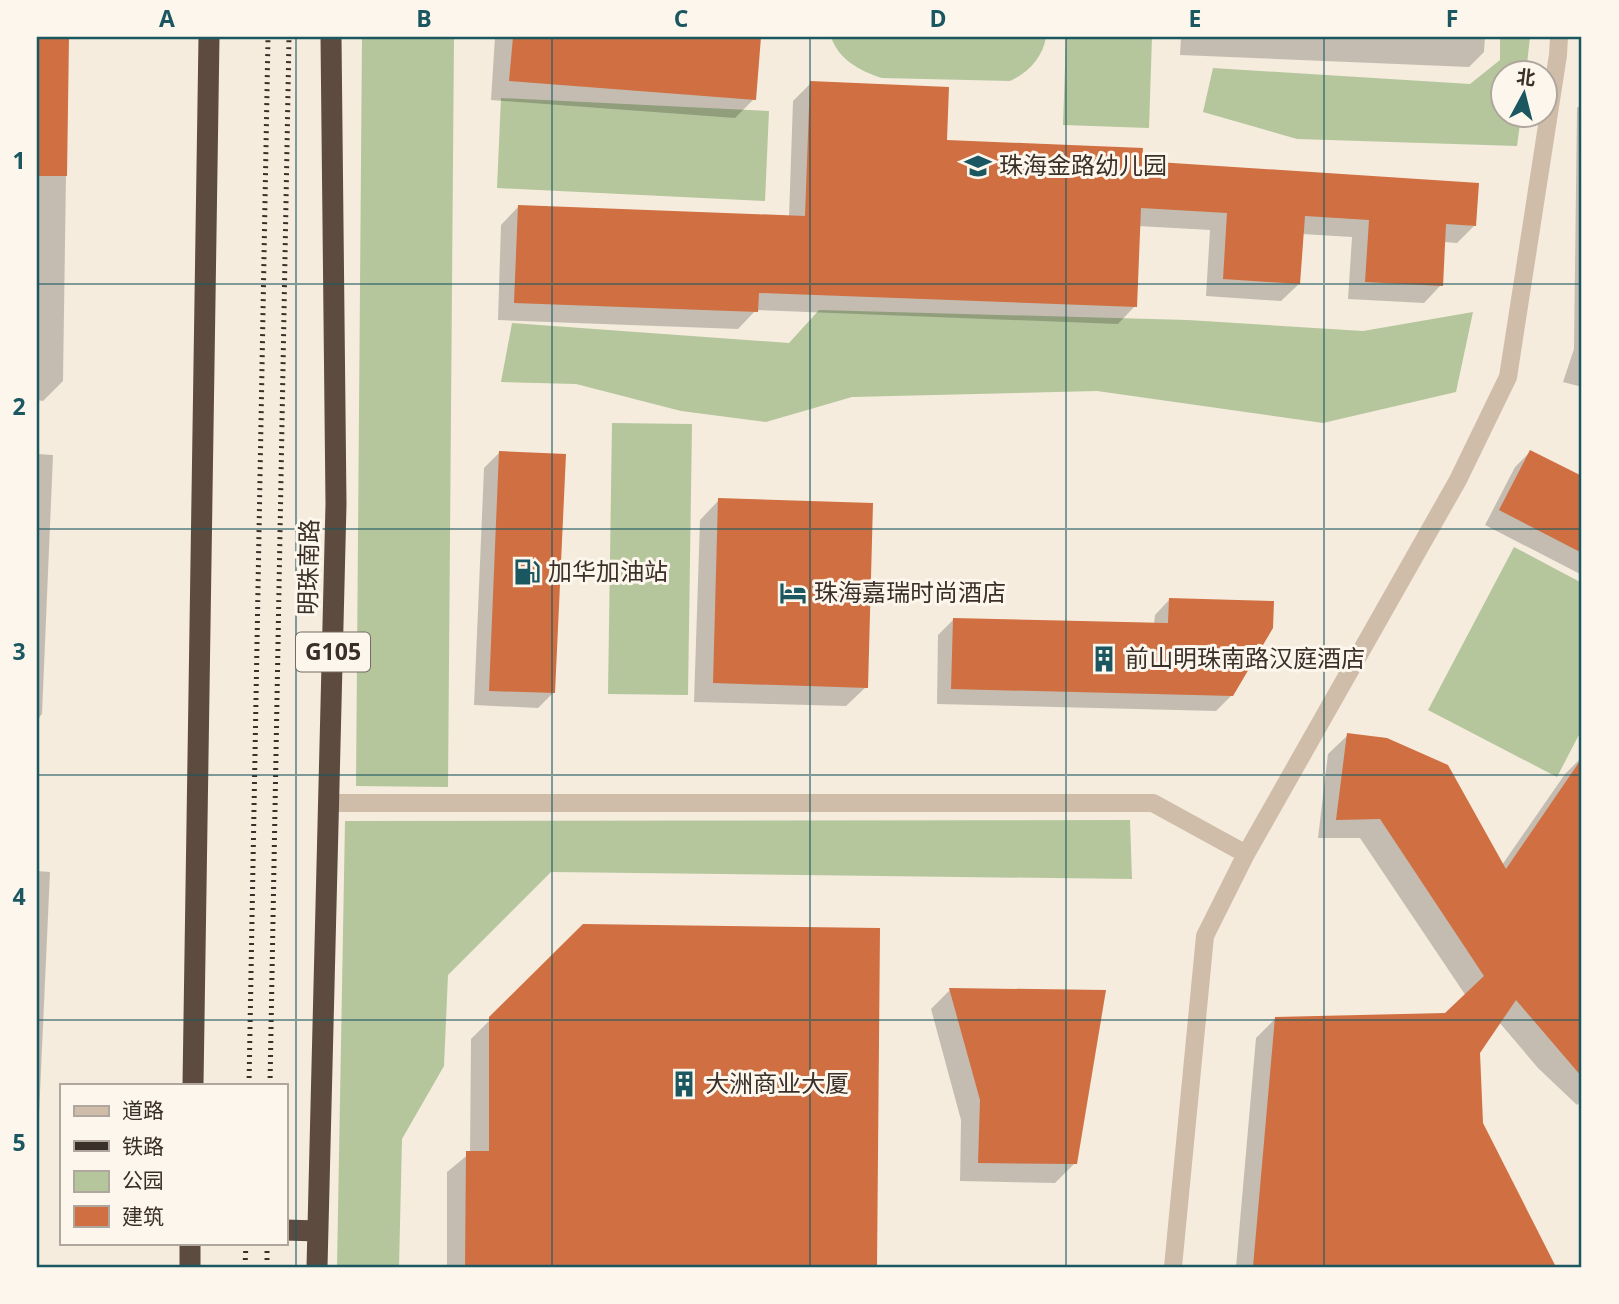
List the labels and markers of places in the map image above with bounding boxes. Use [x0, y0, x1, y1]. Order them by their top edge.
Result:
place label: 珠海金路幼儿园 [999, 148, 1167, 181]
school or university icon: 珠海金路幼儿园 [963, 151, 993, 181]
place label: 加华加油站 [548, 554, 668, 587]
fuel station icon: 加华加油站 [512, 557, 542, 587]
place label: 珠海嘉瑞时尚酒店 [814, 575, 1006, 608]
hotel icon: 珠海嘉瑞时尚酒店 [778, 578, 808, 608]
place label: 前山明珠南路汉庭酒店 [1125, 641, 1365, 674]
building icon: 前山明珠南路汉庭酒店 [1089, 644, 1119, 674]
place label: 大洲商业大厦 [705, 1066, 849, 1099]
building icon: 大洲商业大厦 [669, 1069, 699, 1099]

